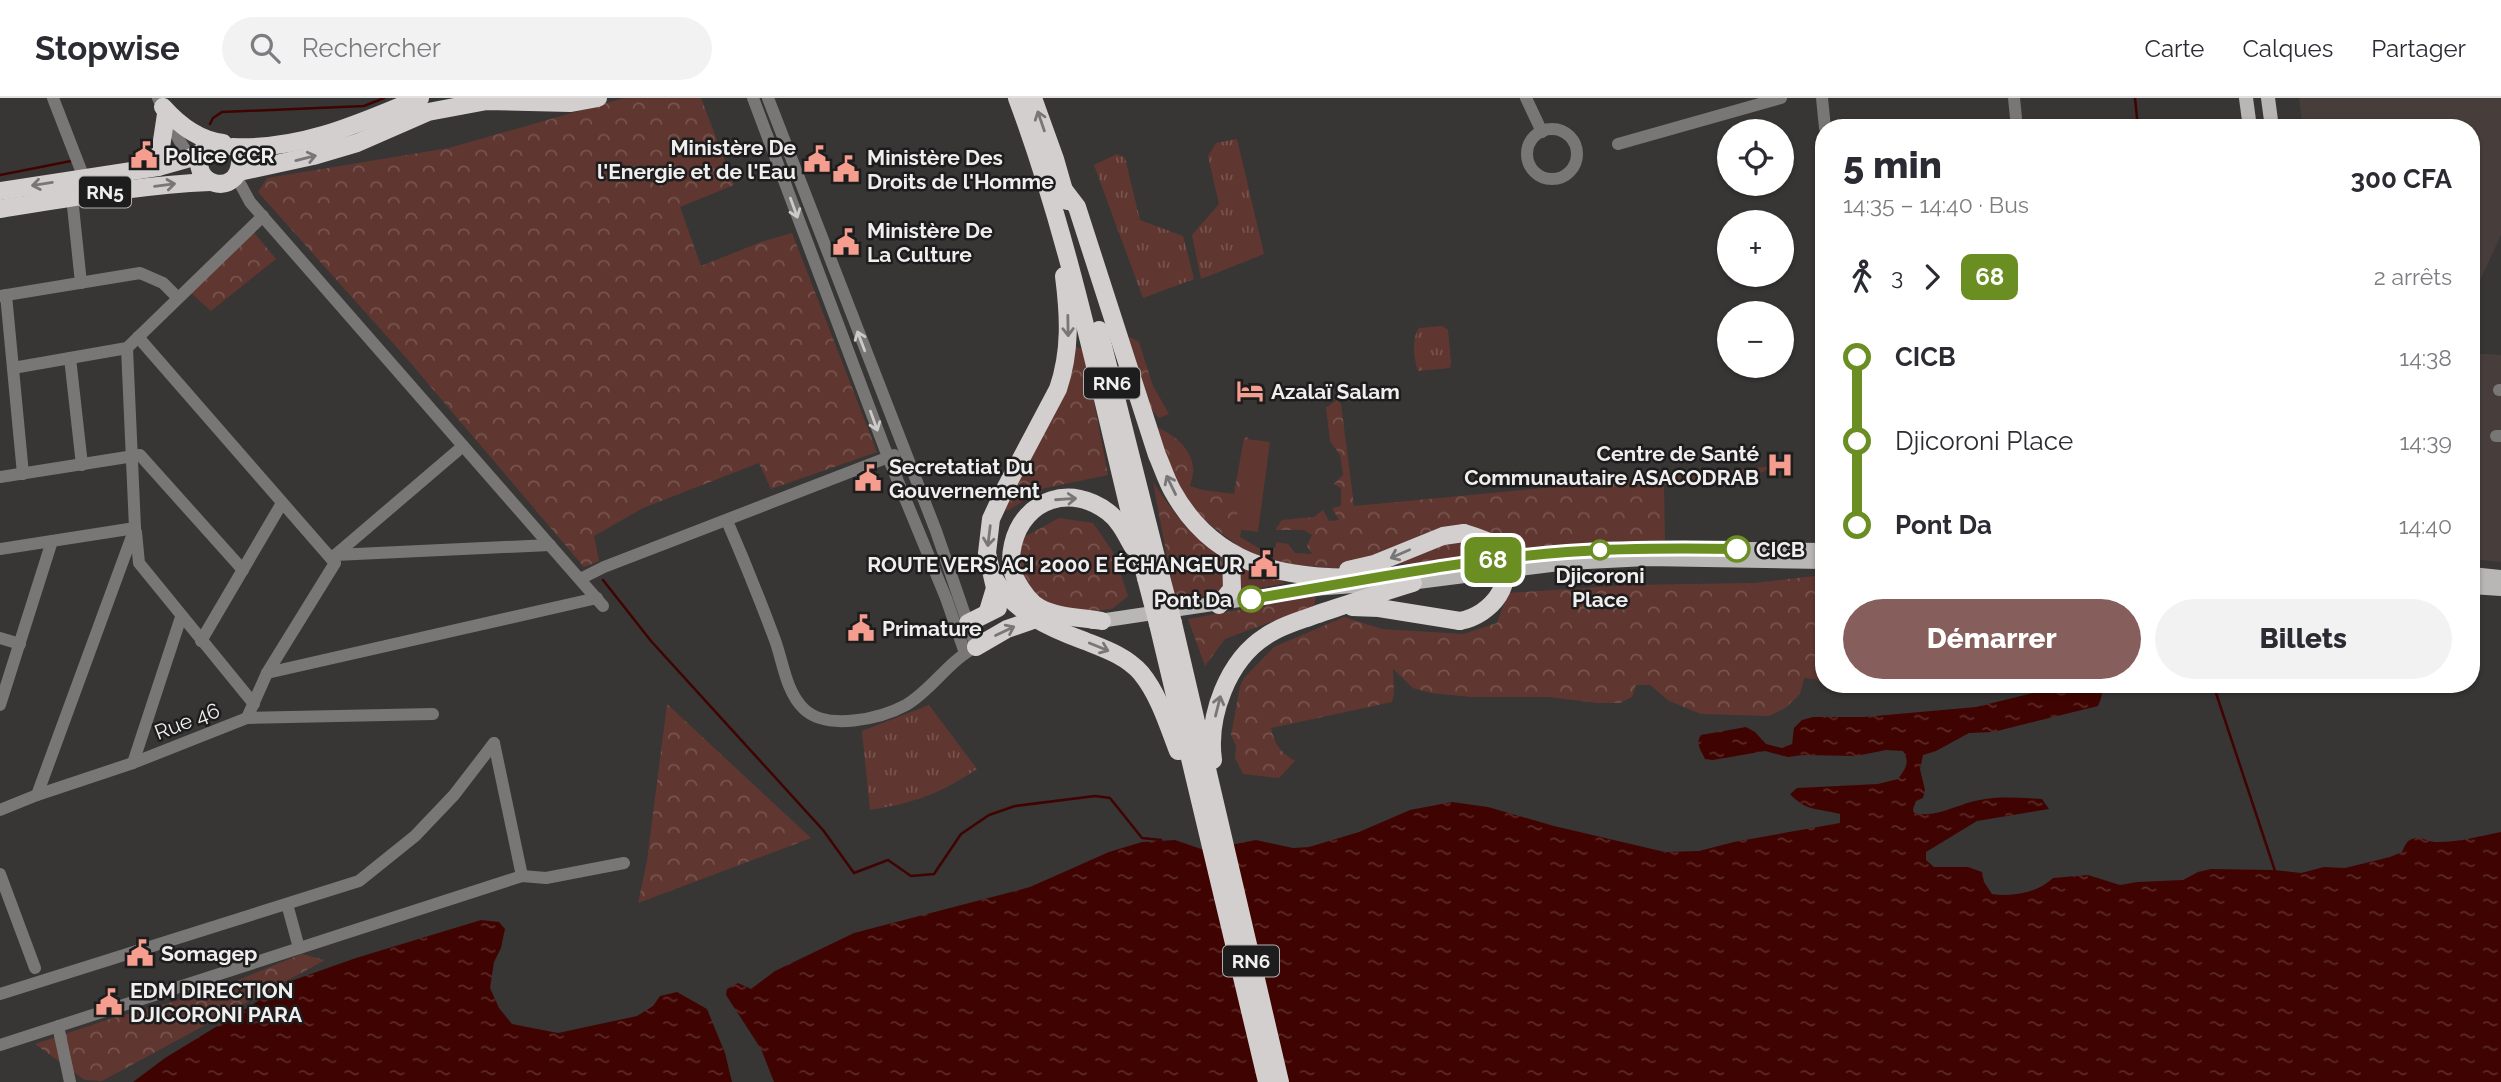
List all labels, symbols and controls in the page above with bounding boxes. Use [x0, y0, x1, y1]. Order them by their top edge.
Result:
search box [222, 17, 712, 80]
text: Stopwise [35, 29, 180, 68]
icon: search [246, 29, 284, 67]
text: Rechercher [302, 33, 441, 63]
text: Carte [2145, 34, 2204, 63]
text: Calques [2242, 34, 2333, 63]
text: Partager [2371, 34, 2466, 63]
one-way arrow [1034, 110, 1046, 132]
map controls [1717, 119, 1794, 378]
button: locate [1717, 119, 1794, 196]
place label: Ministère De l'Energie et de l'Eau [597, 135, 796, 184]
public building icon: Police CCR [129, 140, 159, 170]
text: 5 min [1843, 142, 1942, 187]
place label: Police CCR [165, 143, 275, 168]
public building icon: Ministère De l'Energie et de l'Eau [802, 144, 832, 174]
place label: Ministère Des Droits de l'Homme [867, 145, 1054, 194]
one-way arrow [294, 151, 317, 164]
public building icon: Ministère Des Droits de l'Homme [831, 154, 861, 184]
text: 300 CFA [2350, 164, 2452, 194]
road number: RN5 [79, 176, 131, 208]
one-way arrow [31, 178, 54, 191]
one-way arrow [153, 178, 175, 191]
text: 14:35 – 14:40 · Bus [1843, 191, 2029, 218]
one-way arrow [789, 196, 801, 218]
button: + [1717, 210, 1794, 287]
place label: Ministère De La Culture [867, 218, 993, 267]
public building icon: Ministère De La Culture [831, 227, 861, 257]
icon: walk [1843, 258, 1881, 296]
icon: forward [1913, 258, 1951, 296]
text: 68 [1975, 262, 2004, 291]
text: 3 [1891, 263, 1903, 290]
text: 2 arrêts [2374, 263, 2452, 290]
button: − [1717, 301, 1794, 378]
one-way arrow [1061, 314, 1075, 337]
one-way arrow [854, 331, 867, 353]
text: CICB [1895, 342, 1956, 372]
text: 14:38 [2399, 344, 2452, 371]
road number: RN6 [1084, 368, 1140, 398]
hotel icon: Azalaï Salam [1235, 376, 1265, 406]
place label: Azalaï Salam [1271, 379, 1400, 404]
one-way arrow [869, 409, 881, 431]
text: Djicoroni Place [1895, 426, 2073, 456]
text: 14:39 [2400, 428, 2452, 455]
place label: Centre de Santé Communautaire ASACODRAB [1464, 441, 1759, 490]
hospital icon: Centre de Santé Communautaire ASACODRAB [1765, 450, 1795, 480]
place label: Secretatiat Du Gouvernement [889, 454, 1040, 503]
public building icon: Secretatiat Du Gouvernement [853, 463, 883, 493]
one-way arrow [1163, 475, 1177, 496]
one-way arrow [1054, 492, 1076, 505]
text: Pont Da [1895, 510, 1992, 540]
text: 14:40 [2399, 512, 2452, 539]
one-way arrow [982, 524, 995, 547]
marker: CICB [1724, 536, 1750, 562]
line badge: 68 [1462, 537, 1524, 583]
place label: CICB [1756, 537, 1805, 562]
marker: Djicoroni Place [1590, 540, 1610, 560]
text: 68 [1478, 545, 1508, 574]
one-way arrow [1390, 548, 1411, 561]
public building icon: ROUTE VERS ACI 2000 E ÉCHANGEUR [1249, 549, 1279, 579]
place label: ROUTE VERS ACI 2000 E ÉCHANGEUR [867, 552, 1243, 577]
place label: Djicoroni Place [1555, 563, 1645, 612]
marker: Pont Da [1238, 586, 1264, 612]
place label: Pont Da [1154, 587, 1232, 612]
button: Démarrer [1843, 599, 2141, 679]
button: Billets [2155, 599, 2452, 679]
public building icon: Primature [846, 613, 876, 643]
place label: Primature [882, 616, 982, 641]
one-way arrow [994, 624, 1015, 637]
one-way arrow [1087, 641, 1109, 654]
one-way arrow [1212, 695, 1226, 718]
street label: Rue 46 [151, 697, 223, 745]
public building icon: Somagep [125, 938, 155, 968]
place label: Somagep [161, 941, 257, 966]
road number: RN6 [1223, 946, 1279, 976]
place label: EDM DIRECTION DJICORONI PARA [130, 978, 303, 1027]
public building icon: EDM DIRECTION DJICORONI PARA [94, 987, 124, 1017]

